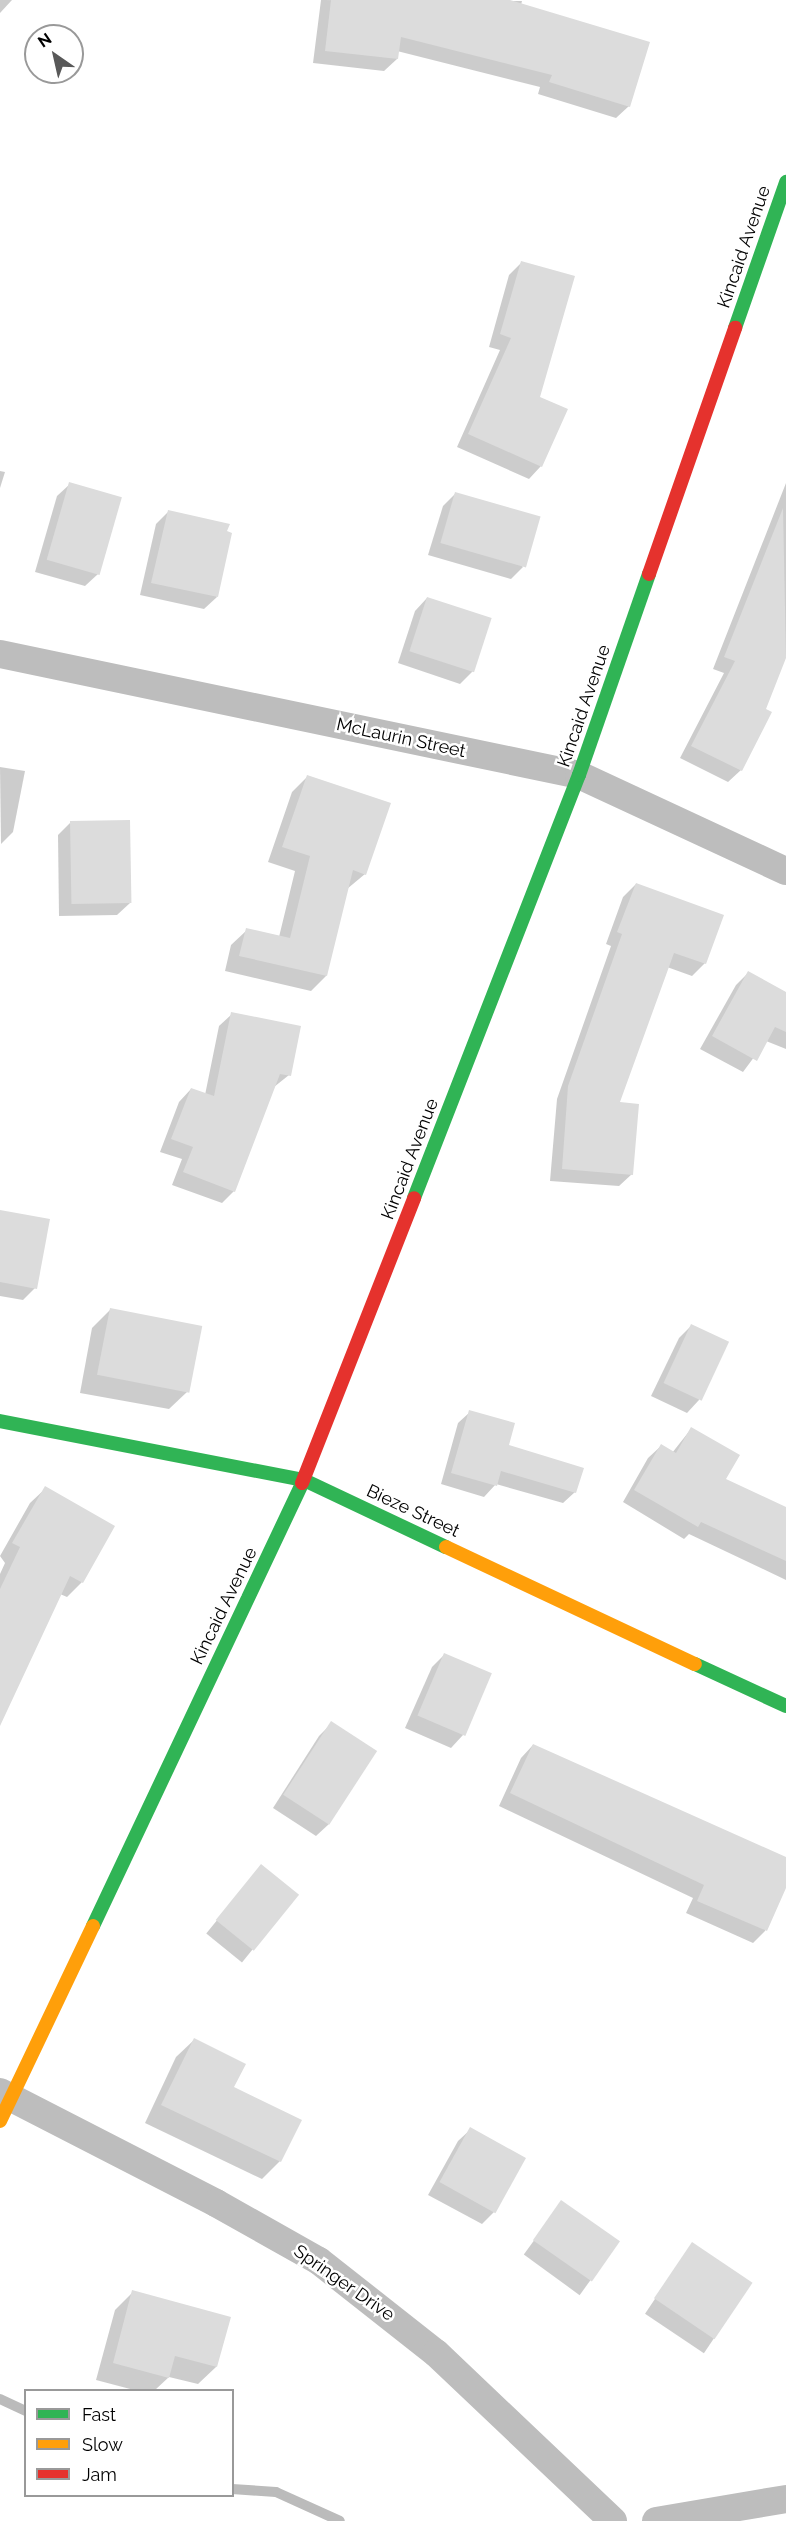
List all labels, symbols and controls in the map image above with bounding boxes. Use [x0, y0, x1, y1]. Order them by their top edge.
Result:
north arrow [24, 24, 84, 84]
text: N [34, 29, 55, 52]
street label: Kincaid Avenue [713, 183, 775, 311]
street label: Kincaid Avenue [553, 642, 615, 770]
street label: McLaurin Street [334, 714, 468, 762]
street label: Kincaid Avenue [377, 1095, 443, 1223]
street label: Bieze Street [363, 1480, 463, 1542]
street label: Kincaid Avenue [186, 1543, 262, 1669]
street label: Springer Drive [289, 2240, 399, 2326]
legend [24, 2389, 234, 2497]
text: Fast [82, 2404, 116, 2425]
text: Slow [82, 2434, 123, 2455]
text: Jam [82, 2464, 117, 2485]

